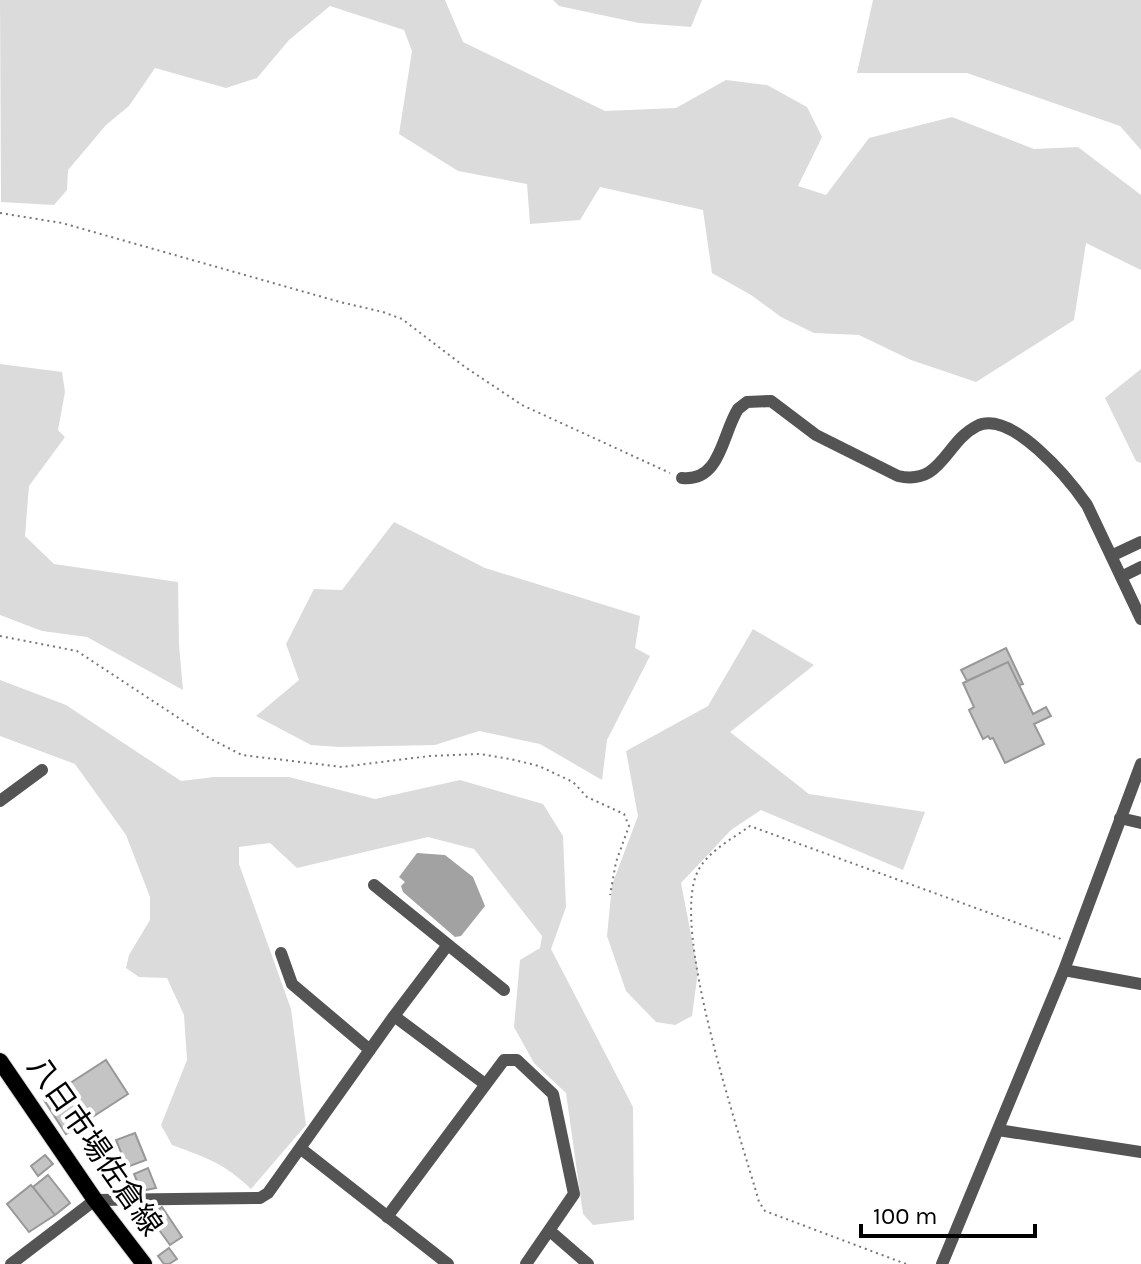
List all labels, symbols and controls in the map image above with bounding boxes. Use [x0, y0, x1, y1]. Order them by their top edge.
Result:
street label: 八日市場佐倉線 [20, 1050, 170, 1242]
scale bar [861, 1188, 1035, 1238]
text: 100 m [873, 1202, 938, 1230]

